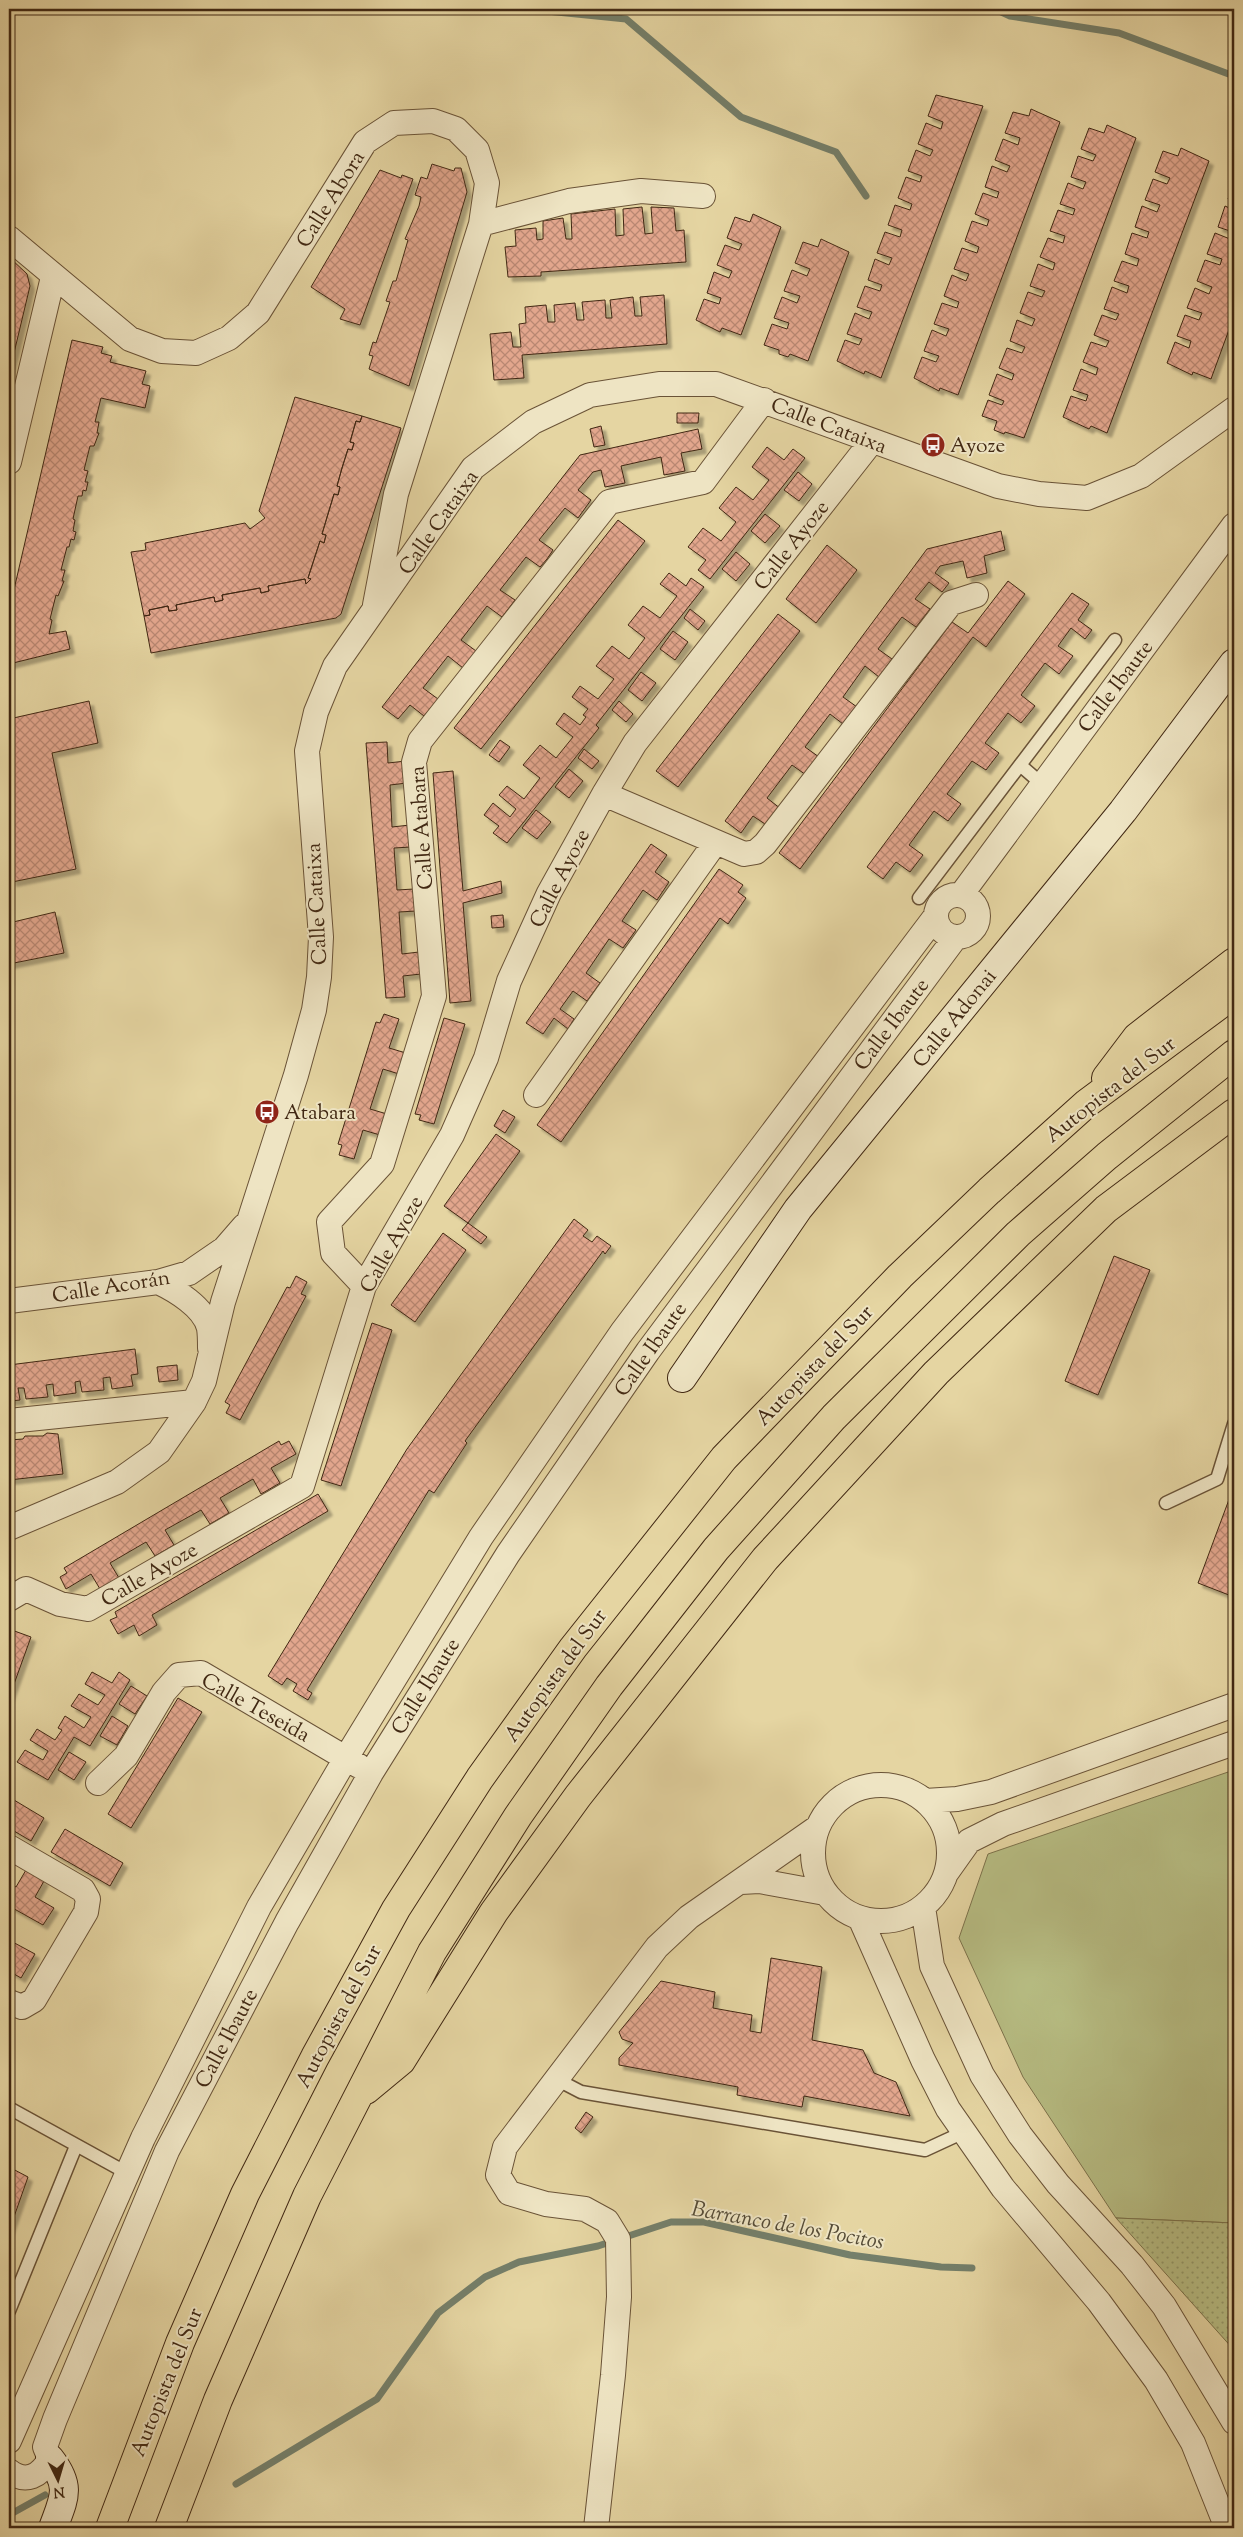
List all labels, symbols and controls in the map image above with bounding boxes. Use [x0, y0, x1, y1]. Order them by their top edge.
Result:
street label: Calle Abora [290, 145, 374, 254]
street label: Calle Cataixa [766, 391, 891, 463]
bus stop icon: Ayoze [920, 432, 946, 458]
place label: Ayoze [950, 432, 1005, 462]
street label: Calle Cataixa [392, 464, 487, 582]
street label: Calle Ayoze [748, 495, 837, 598]
street label: Calle Ibaute [1072, 635, 1161, 740]
street label: Calle Atabara [404, 765, 442, 891]
street label: Calle Ayoze [523, 824, 598, 934]
street label: Calle Cataixa [300, 842, 336, 966]
street label: Calle Adonai [906, 963, 1005, 1075]
street label: Calle Ibaute [848, 973, 937, 1078]
street label: Autopista del Sur [1040, 1030, 1183, 1151]
bus stop icon: Atabara [254, 1099, 280, 1125]
place label: Atabara [284, 1099, 356, 1129]
street label: Calle Ayoze [354, 1191, 432, 1299]
street label: Calle Acorán [50, 1264, 172, 1312]
street label: Calle Ibaute [608, 1297, 695, 1404]
street label: Autopista del Sur [750, 1299, 881, 1434]
street label: Calle Ayoze [96, 1536, 204, 1616]
street label: Autopista del Sur [498, 1603, 615, 1749]
street label: Calle Ibaute [385, 1633, 468, 1741]
street label: Calle Teseida [195, 1666, 315, 1751]
street label: Autopista del Sur [289, 1940, 390, 2094]
street label: Calle Ibaute [189, 1984, 267, 2094]
water label: Barranco de los Pocitos [689, 2194, 886, 2260]
street label: Autopista del Sur [124, 2304, 211, 2462]
north arrow [32, 2454, 82, 2504]
text: N [53, 2481, 65, 2501]

